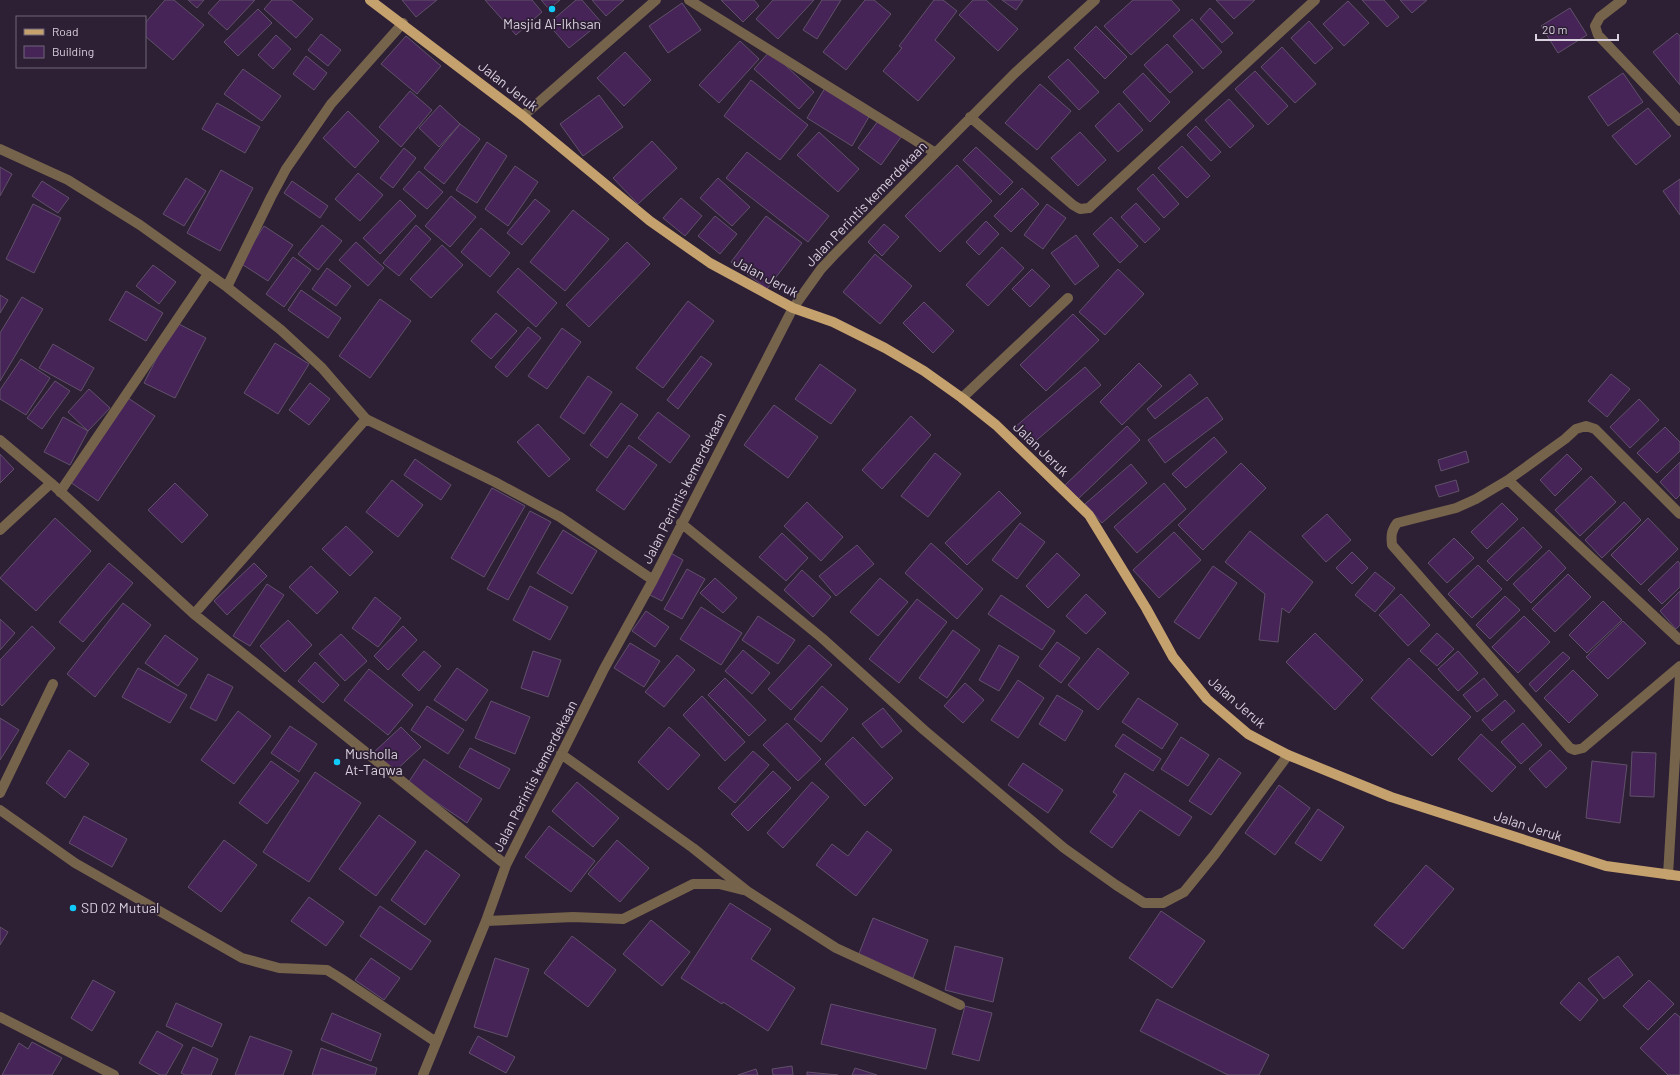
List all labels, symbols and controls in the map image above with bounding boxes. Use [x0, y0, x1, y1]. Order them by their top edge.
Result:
marker: Masjid Al-Ikhsan [547, 4, 557, 14]
place label: Masjid Al-Ikhsan [503, 15, 601, 32]
legend [16, 16, 146, 68]
scale bar [1536, 16, 1618, 42]
text: 20 m [1542, 22, 1568, 36]
text: Road [52, 24, 79, 38]
text: Building [52, 44, 94, 58]
street label: Jalan Jeruk [475, 57, 542, 114]
street label: Jalan Perintis kemerdekaan [801, 137, 930, 270]
street label: Jalan Jeruk [731, 252, 802, 301]
street label: Jalan Perintis kemerdekaan [638, 409, 729, 566]
street label: Jalan Jeruk [1010, 418, 1073, 479]
street label: Jalan Jeruk [1205, 672, 1270, 731]
street label: Jalan Perintis kemerdekaan [489, 697, 580, 854]
place label: Musholla At-Taqwa [345, 745, 403, 778]
marker: Musholla At-Taqwa [332, 757, 342, 767]
street label: Jalan Jeruk [1492, 806, 1565, 845]
place label: SD 02 Mutual [81, 899, 159, 916]
marker: SD 02 Mutual [68, 903, 78, 913]

